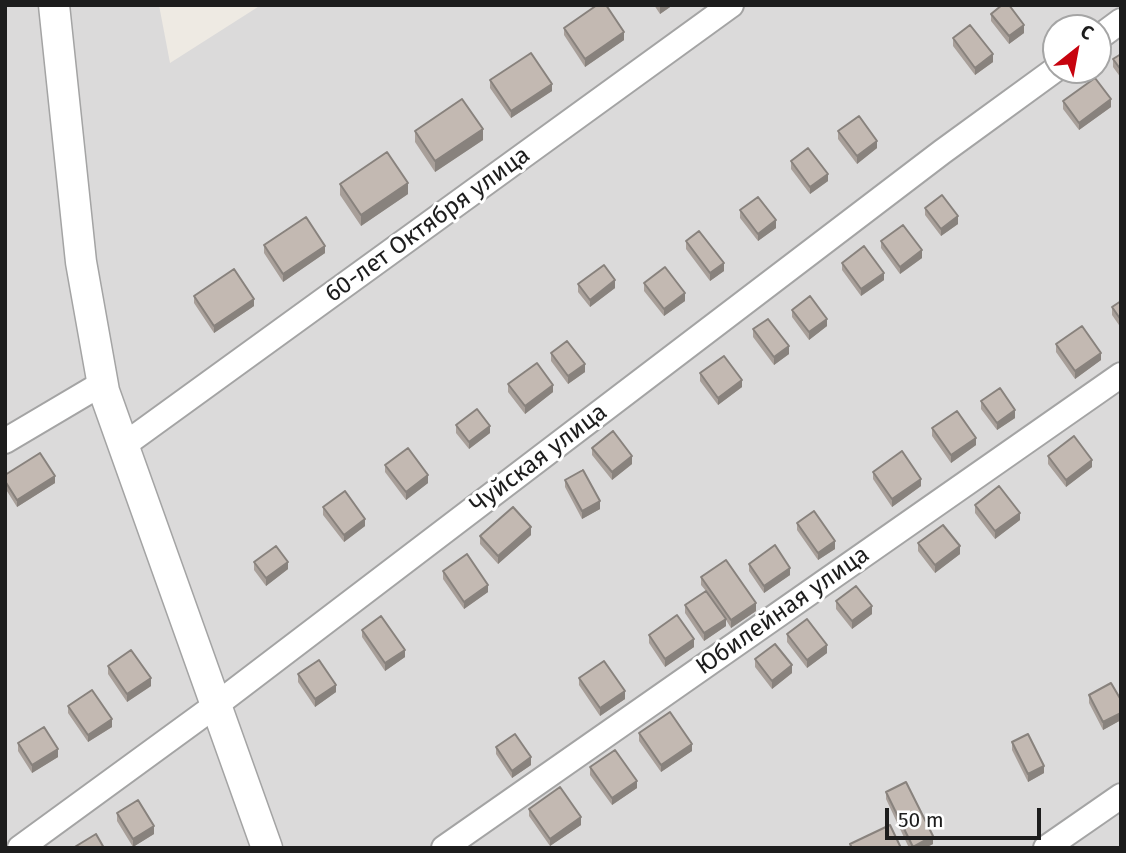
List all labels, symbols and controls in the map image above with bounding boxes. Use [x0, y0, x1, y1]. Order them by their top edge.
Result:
north arrow [1042, 14, 1112, 84]
text: С [1076, 20, 1098, 45]
street label: 60-лет Октября улица [320, 141, 536, 309]
street label: Чуйская улица [465, 398, 613, 520]
street label: Юбилейная улица [691, 540, 875, 682]
scale bar [888, 794, 1044, 838]
text: 50 m [898, 807, 944, 833]

